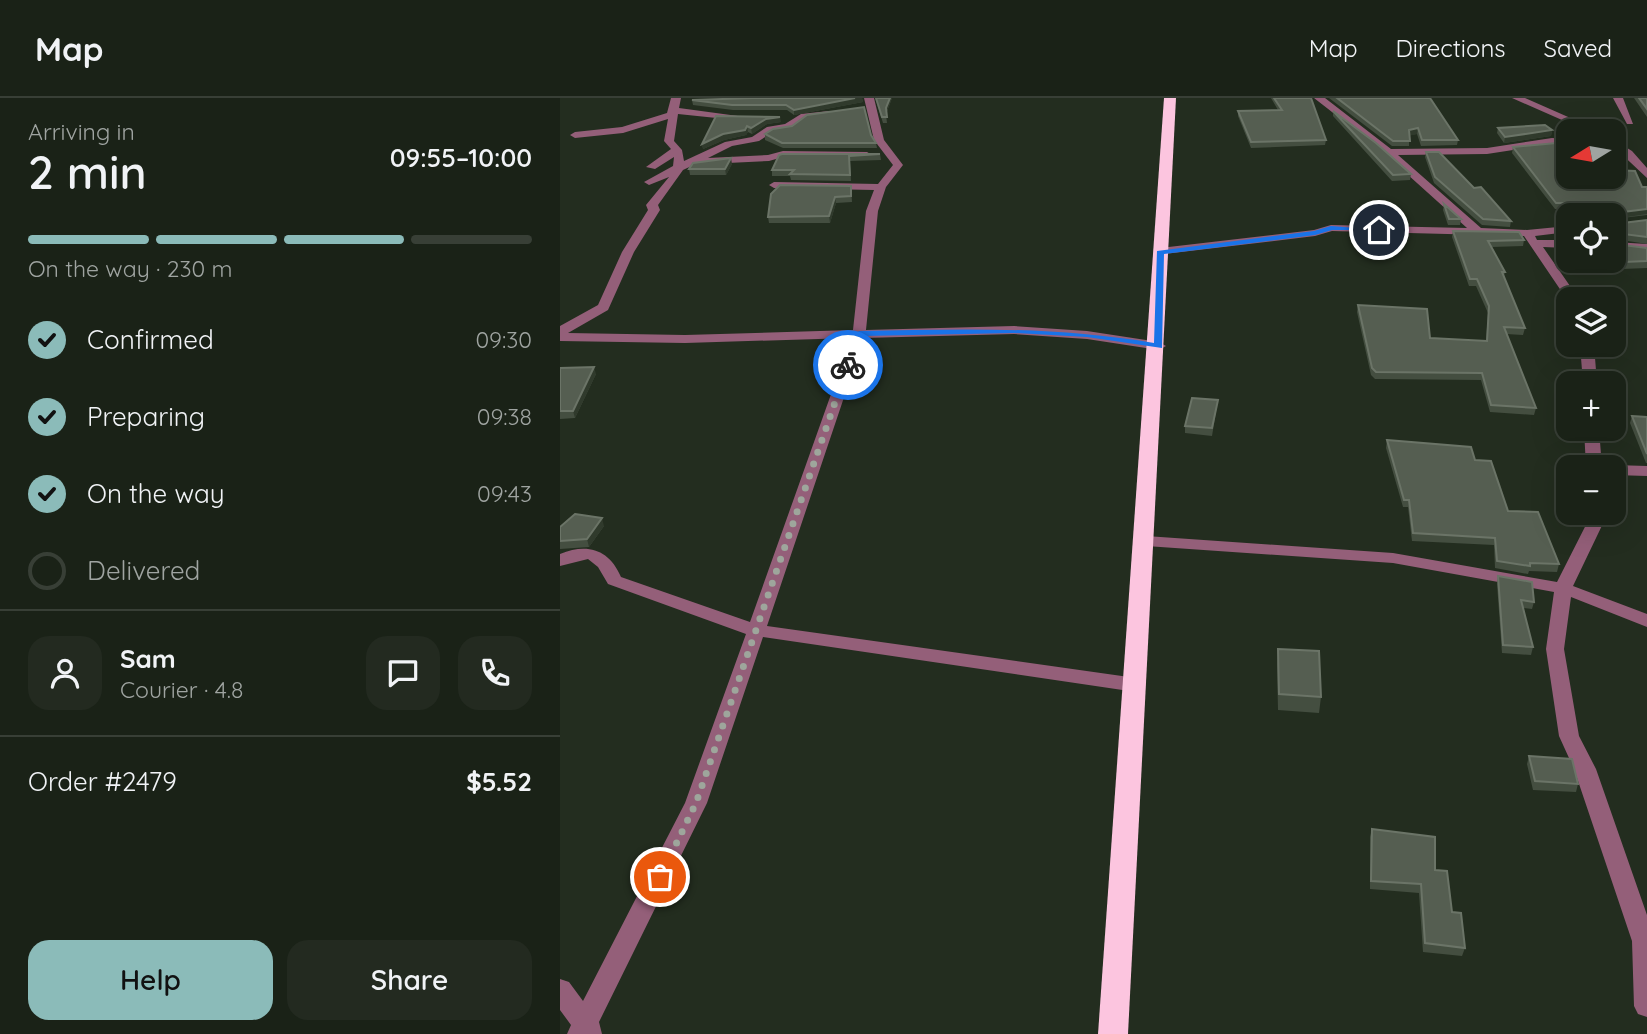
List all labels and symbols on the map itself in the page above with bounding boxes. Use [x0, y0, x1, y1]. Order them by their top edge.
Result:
north arrow [1556, 119, 1626, 189]
pin [1349, 200, 1409, 260]
courier [813, 330, 883, 400]
pin [630, 847, 690, 907]

